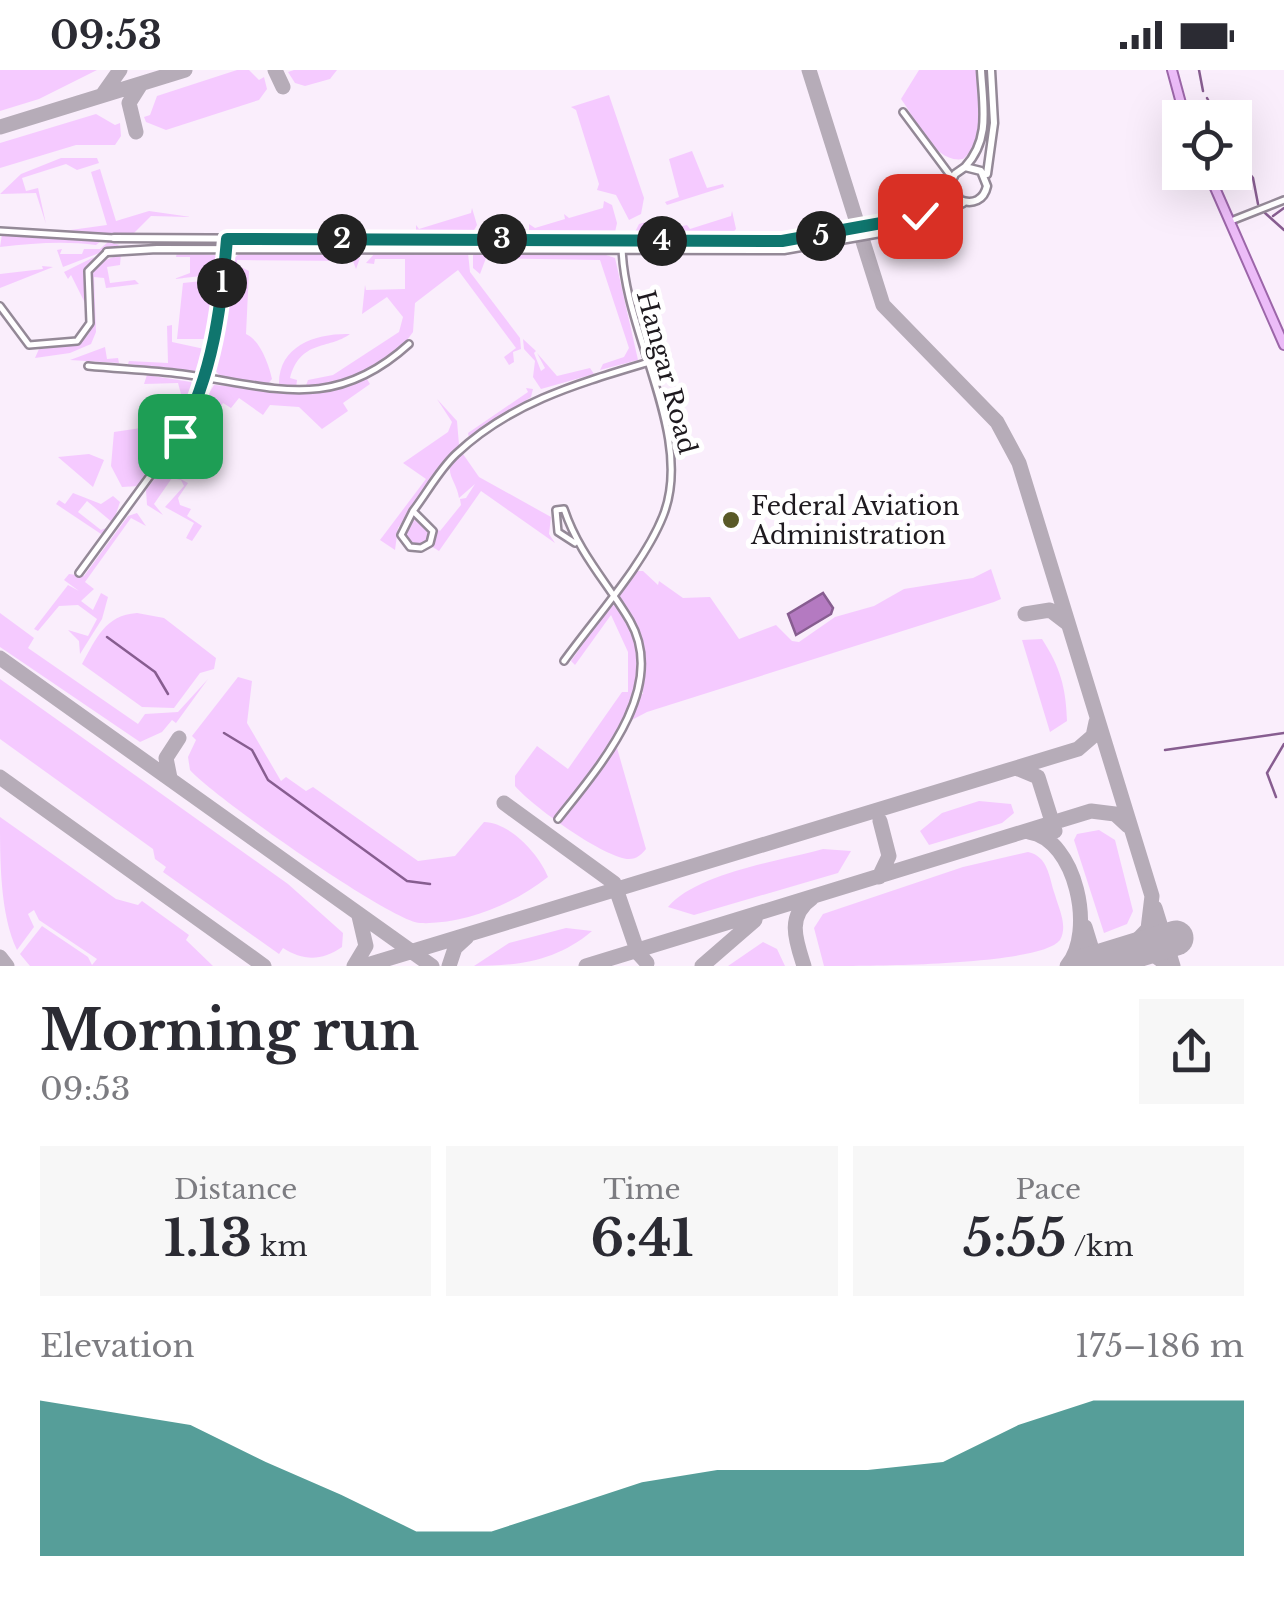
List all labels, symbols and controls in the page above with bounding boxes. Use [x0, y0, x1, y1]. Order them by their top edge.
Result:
text: 09:53 [50, 12, 162, 59]
map controls [1162, 100, 1252, 190]
button: locate [1162, 100, 1252, 190]
pin [878, 174, 963, 259]
icon: check [893, 189, 948, 244]
pin: 5 [796, 211, 846, 261]
pin: 2 [317, 214, 367, 264]
pin: 3 [477, 214, 527, 264]
pin: 4 [637, 216, 687, 266]
text: 5 [813, 218, 829, 253]
text: 2 [333, 221, 351, 256]
text: 3 [493, 221, 511, 256]
text: 4 [653, 223, 671, 258]
pin: 1 [197, 258, 247, 308]
text: 1 [216, 265, 228, 300]
street label: Hangar Road [630, 287, 703, 457]
pin [138, 394, 223, 479]
icon: arrive [153, 409, 208, 464]
place label: Federal Aviation Administration [750, 491, 959, 551]
marker: Federal Aviation Administration [720, 509, 742, 531]
text: Morning run [40, 997, 419, 1065]
button: share [1139, 999, 1244, 1104]
text: 09:53 [40, 1069, 130, 1109]
text: Distance [174, 1172, 297, 1207]
text: Time [603, 1172, 681, 1207]
text: Pace [1016, 1172, 1081, 1207]
text: 1.13 [164, 1207, 252, 1270]
text: 6:41 [591, 1207, 693, 1270]
text: 5:55 [963, 1207, 1067, 1270]
text: km [252, 1229, 308, 1264]
text: /km [1067, 1229, 1134, 1264]
text: Elevation [40, 1326, 194, 1366]
text: 175–186 m [1075, 1326, 1244, 1366]

